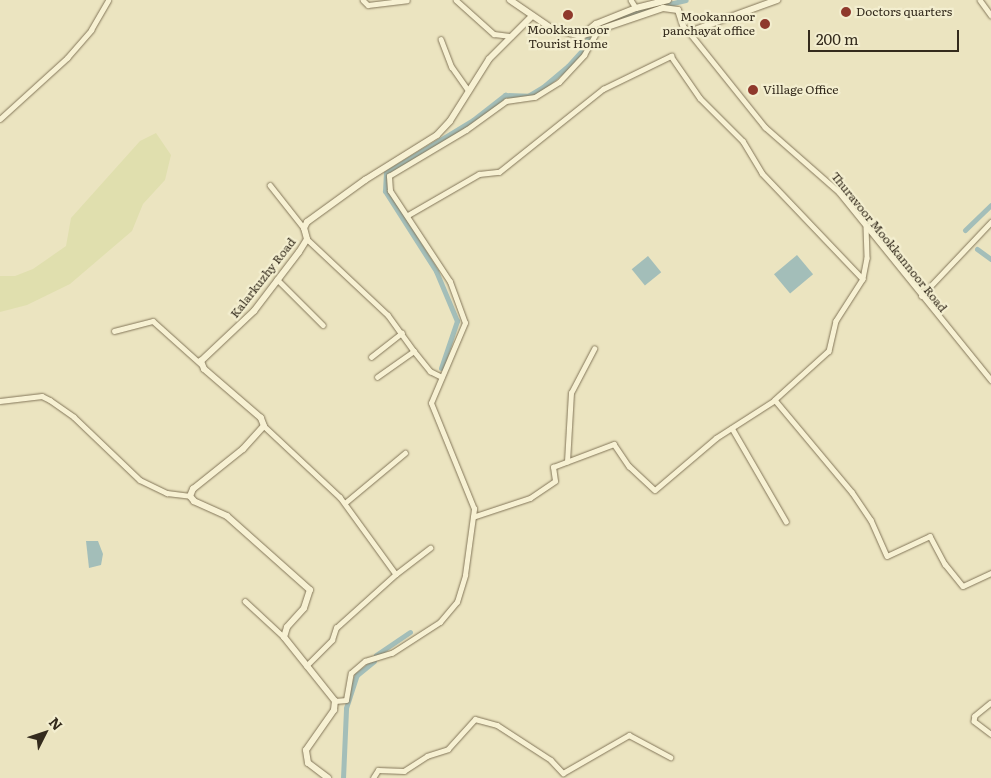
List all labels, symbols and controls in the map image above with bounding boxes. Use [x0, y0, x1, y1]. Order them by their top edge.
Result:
place label: Doctors quarters [856, 5, 952, 19]
marker: Doctors quarters [840, 6, 852, 18]
marker: Mookkannoor Tourist Home [562, 9, 574, 21]
place label: Mookannoor panchayat office [662, 10, 755, 38]
marker: Mookannoor panchayat office [759, 18, 771, 30]
scale bar [811, 20, 962, 52]
place label: Mookkannoor Tourist Home [527, 23, 609, 51]
text: 200 m [816, 27, 859, 50]
place label: Village Office [763, 83, 839, 97]
marker: Village Office [747, 84, 759, 96]
street label: Thuravoor Mookkannoor Road [828, 169, 950, 315]
street label: Kalarkuzhy Road [227, 235, 299, 321]
north arrow [20, 708, 70, 758]
text: N [45, 712, 68, 734]

